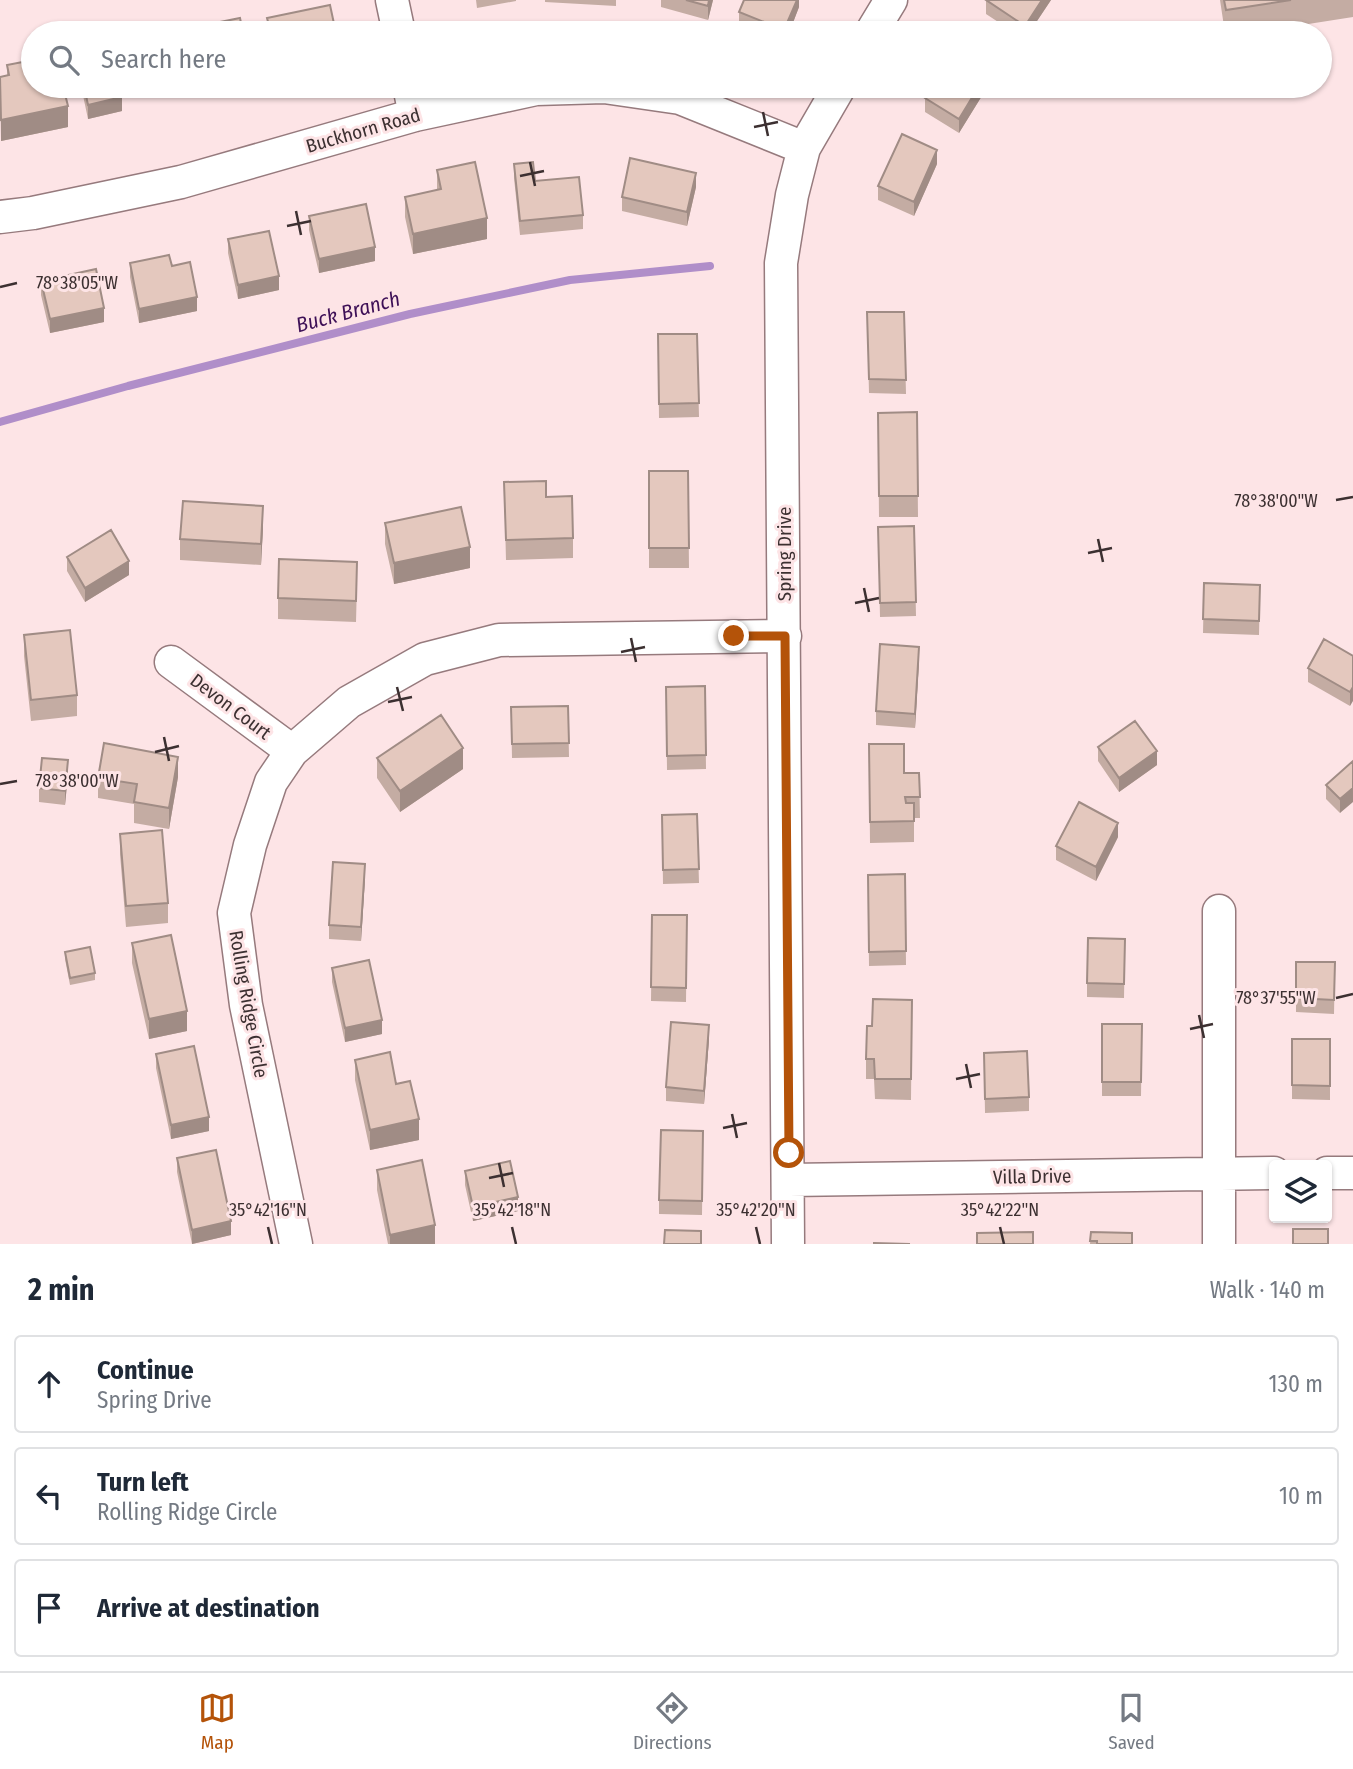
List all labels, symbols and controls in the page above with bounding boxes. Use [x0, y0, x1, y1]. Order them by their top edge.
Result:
search box [21, 21, 1332, 98]
icon: search [45, 41, 83, 79]
text: Search here [101, 44, 226, 75]
street label: Buckhorn Road [303, 103, 423, 158]
text: 78°38'05"W [36, 272, 119, 294]
water label: Buck Branch [293, 286, 403, 338]
text: 78°38'00"W [1234, 490, 1318, 512]
street label: Spring Drive [773, 507, 796, 601]
route end [718, 620, 749, 651]
street label: Devon Court [186, 669, 276, 745]
text: 78°38'00"W [35, 770, 119, 792]
street label: Rolling Ridge Circle [224, 929, 273, 1079]
text: 78°37'55"W [1236, 987, 1316, 1009]
route start [773, 1137, 804, 1168]
map controls [1269, 1160, 1332, 1223]
button: layers [1269, 1160, 1332, 1223]
street label: Villa Drive [993, 1164, 1071, 1189]
text: 35°42'16"N [229, 1199, 307, 1221]
text: 35°42'18"N [473, 1199, 551, 1221]
text: 35°42'20"N [716, 1199, 796, 1221]
text: 35°42'22"N [961, 1199, 1039, 1221]
text: 2 min [28, 1272, 95, 1308]
text: Walk · 140 m [1210, 1276, 1325, 1304]
text: Continue [97, 1355, 194, 1386]
icon: ahead [30, 1365, 68, 1403]
text: 130 m [1269, 1370, 1323, 1398]
text: Spring Drive [97, 1386, 212, 1414]
text: Turn left [97, 1467, 189, 1498]
icon: left [30, 1477, 68, 1515]
text: 10 m [1279, 1482, 1323, 1510]
text: Rolling Ridge Circle [97, 1498, 277, 1526]
icon: arrive [30, 1589, 68, 1627]
text: Arrive at destination [97, 1593, 320, 1624]
tab: Map [198, 1689, 236, 1754]
tab: Directions [633, 1689, 712, 1754]
tab: Saved [1108, 1689, 1155, 1754]

